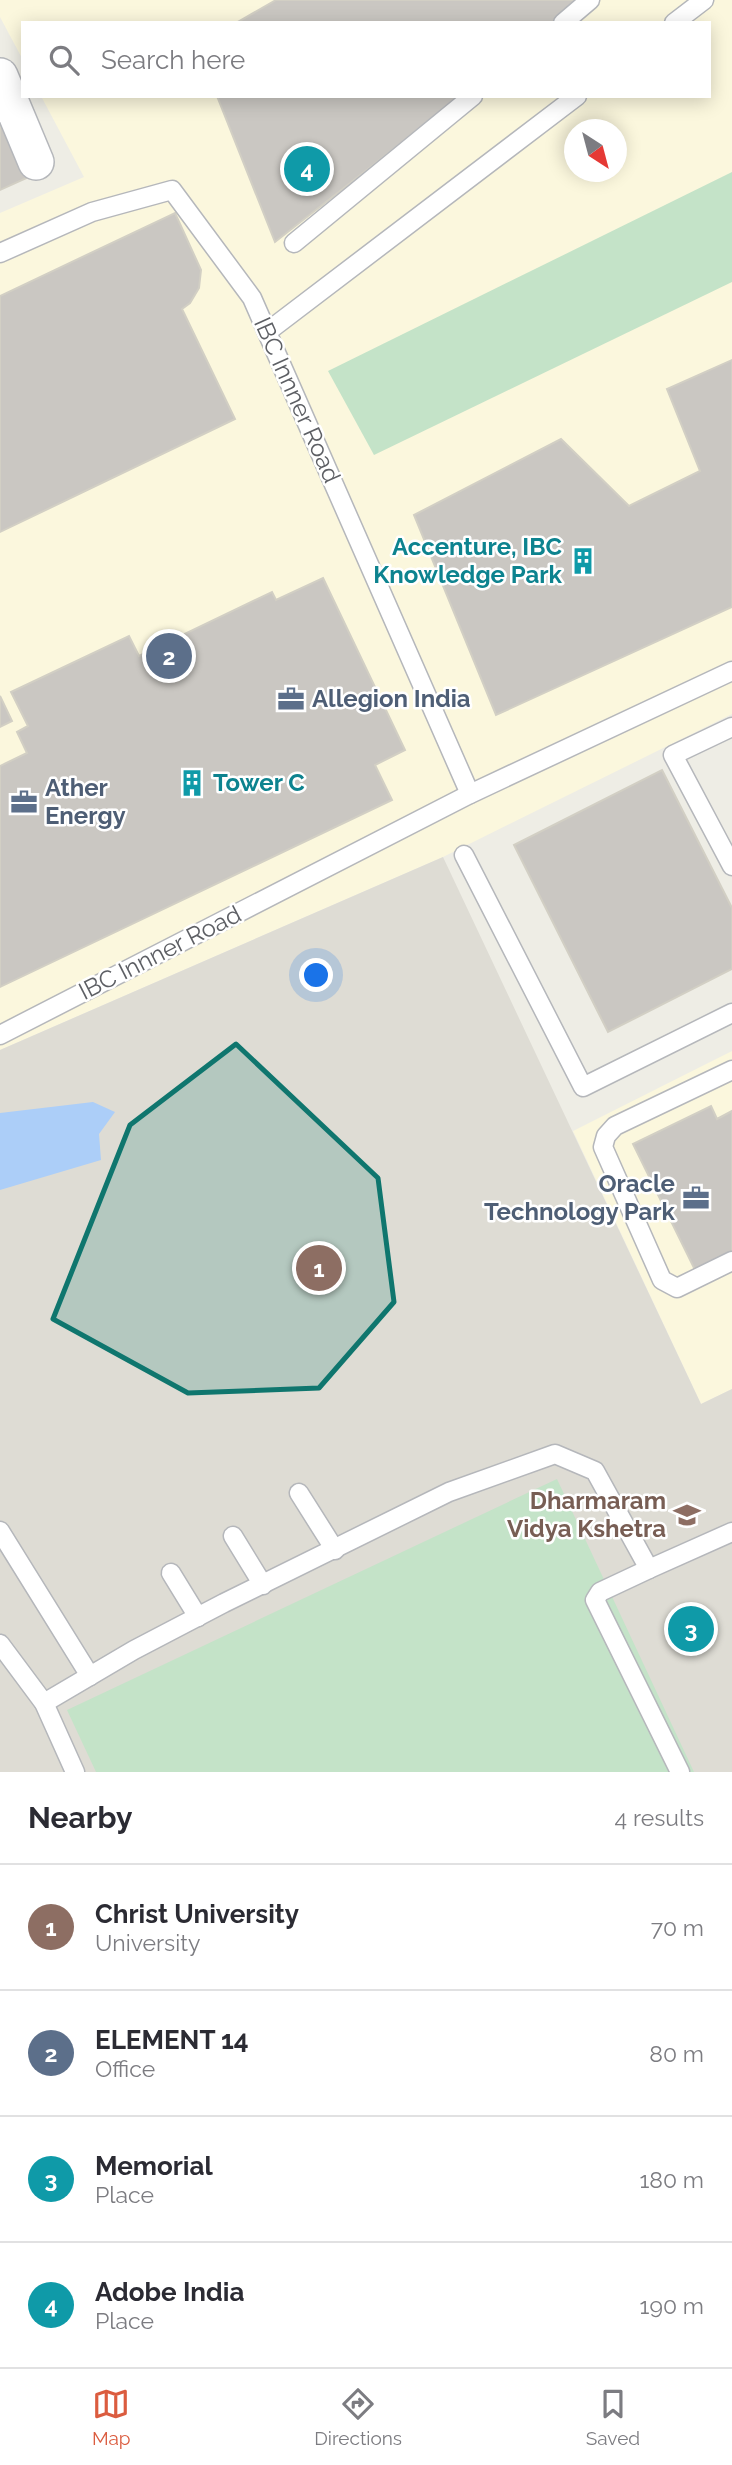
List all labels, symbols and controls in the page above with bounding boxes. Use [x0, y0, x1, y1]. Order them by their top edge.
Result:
search box [21, 21, 711, 98]
icon: search [45, 41, 83, 79]
text: Search here [101, 45, 245, 75]
north arrow [564, 119, 627, 182]
pin: 4 [284, 143, 330, 195]
street label: IBC Innner Road [248, 313, 347, 487]
place label: Accenture, IBC Knowledge Park [373, 532, 563, 589]
building icon: Accenture, IBC Knowledge Park [568, 546, 598, 576]
pin: 2 [146, 630, 192, 682]
office icon: Allegion India [276, 684, 306, 714]
place label: Allegion India [312, 684, 471, 713]
building icon: Tower C [177, 768, 207, 798]
place label: Tower C [213, 768, 305, 797]
place label: Ather Energy [45, 773, 126, 830]
office icon: Ather Energy [9, 787, 39, 817]
street label: IBC Innner Road [74, 899, 246, 1006]
your location [299, 958, 333, 992]
place label: Oracle Technology Park [484, 1169, 676, 1226]
office icon: Oracle Technology Park [681, 1183, 711, 1213]
pin: 1 [296, 1242, 342, 1294]
place label: Dharmaram Vidya Kshetra [507, 1486, 666, 1543]
school or university icon: Dharmaram Vidya Kshetra [672, 1500, 702, 1530]
pin: 3 [668, 1603, 714, 1655]
text: Nearby [28, 1800, 132, 1835]
text: 4 results [615, 1804, 704, 1831]
text: Christ University [95, 1899, 299, 1929]
text: 1 [45, 1914, 57, 1941]
text: 70 m [651, 1914, 704, 1941]
text: University [95, 1929, 200, 1956]
text: ELEMENT 14 [95, 2025, 249, 2055]
text: 2 [45, 2040, 57, 2067]
text: 80 m [649, 2040, 704, 2067]
text: Office [95, 2055, 155, 2082]
text: Memorial [95, 2151, 213, 2181]
text: 3 [45, 2166, 57, 2193]
text: 180 m [639, 2166, 704, 2193]
text: Place [95, 2181, 154, 2208]
text: Adobe India [95, 2277, 244, 2307]
text: 4 [44, 2292, 58, 2319]
text: 190 m [640, 2292, 704, 2319]
text: Place [95, 2307, 154, 2334]
tab: Map [92, 2385, 131, 2449]
tab: Directions [314, 2385, 402, 2449]
tab: Saved [586, 2385, 640, 2449]

